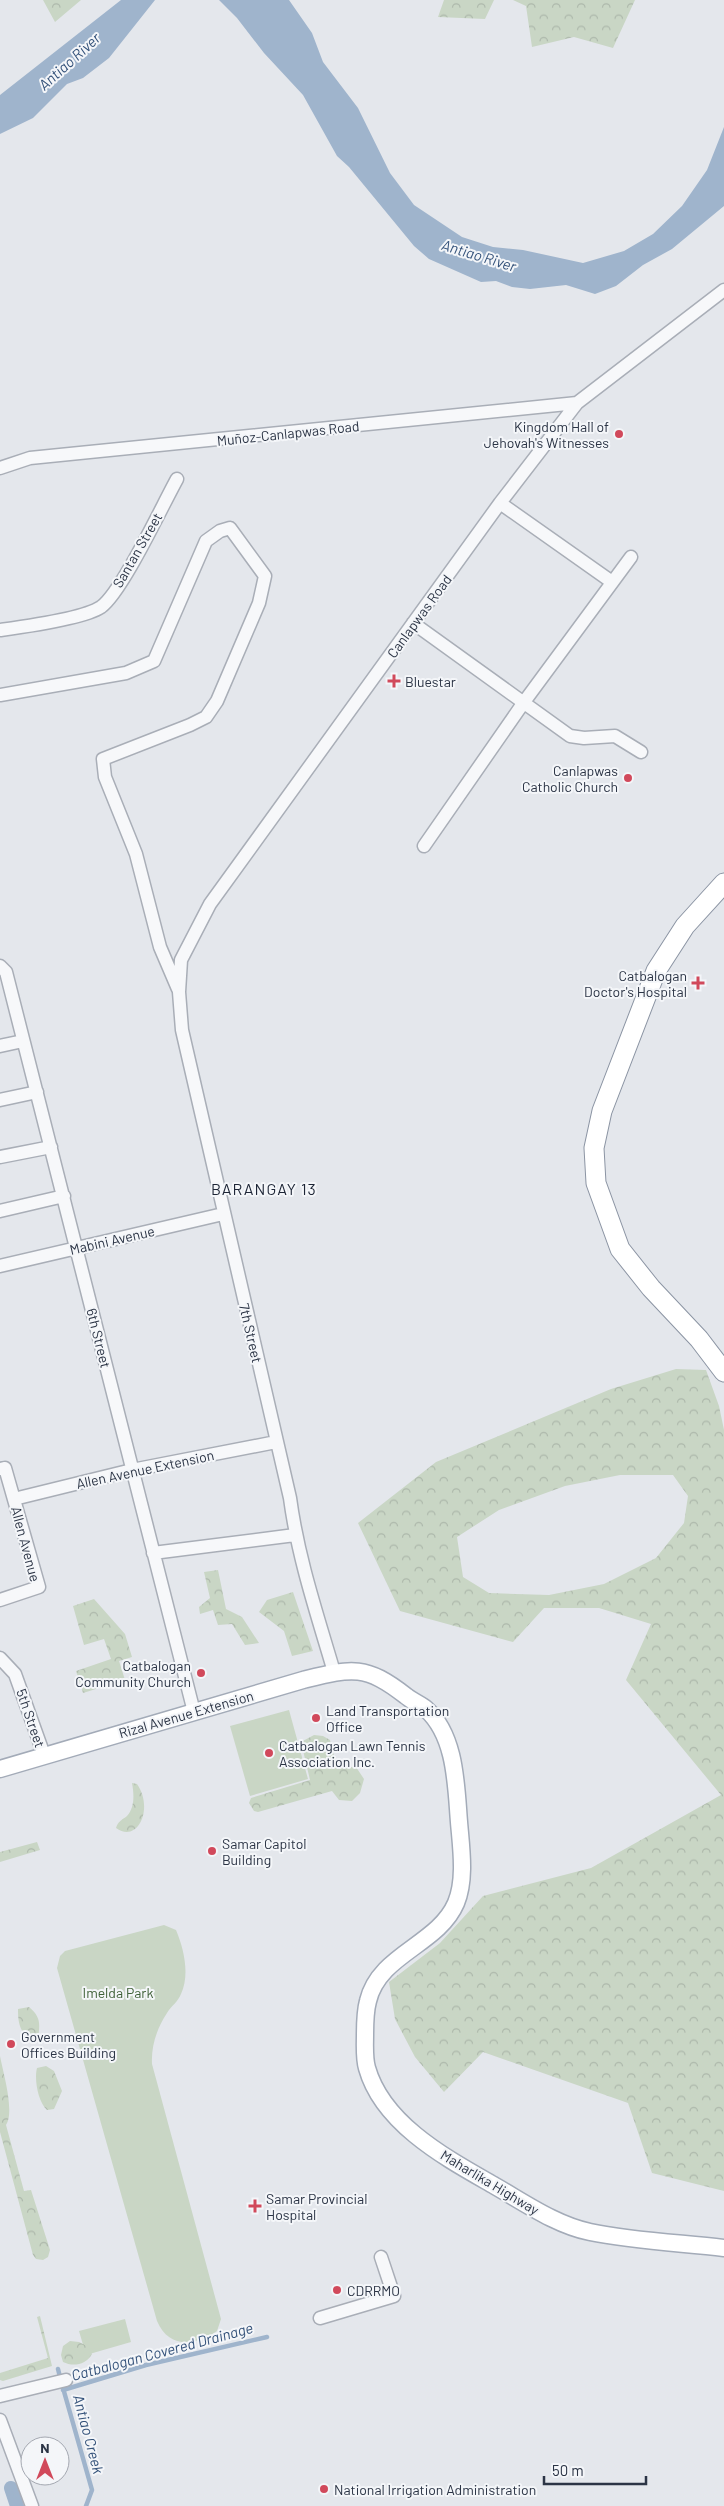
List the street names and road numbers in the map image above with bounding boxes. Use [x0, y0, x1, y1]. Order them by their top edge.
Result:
street label: Muñoz-Canlapwas Road [216, 417, 360, 449]
street label: Santan Street [109, 510, 165, 590]
street label: Canlapwas Road [383, 571, 455, 661]
street label: Mabini Avenue [68, 1222, 156, 1258]
street label: 7th Street [236, 1302, 266, 1364]
street label: 6th Street [83, 1306, 115, 1370]
street label: Allen Avenue Extension [74, 1446, 216, 1492]
street label: Allen Avenue [8, 1504, 44, 1584]
street label: 5th Street [13, 1686, 49, 1750]
street label: Rizal Avenue Extension [117, 1687, 255, 1741]
street label: Maharlika Highway [438, 2146, 543, 2218]

